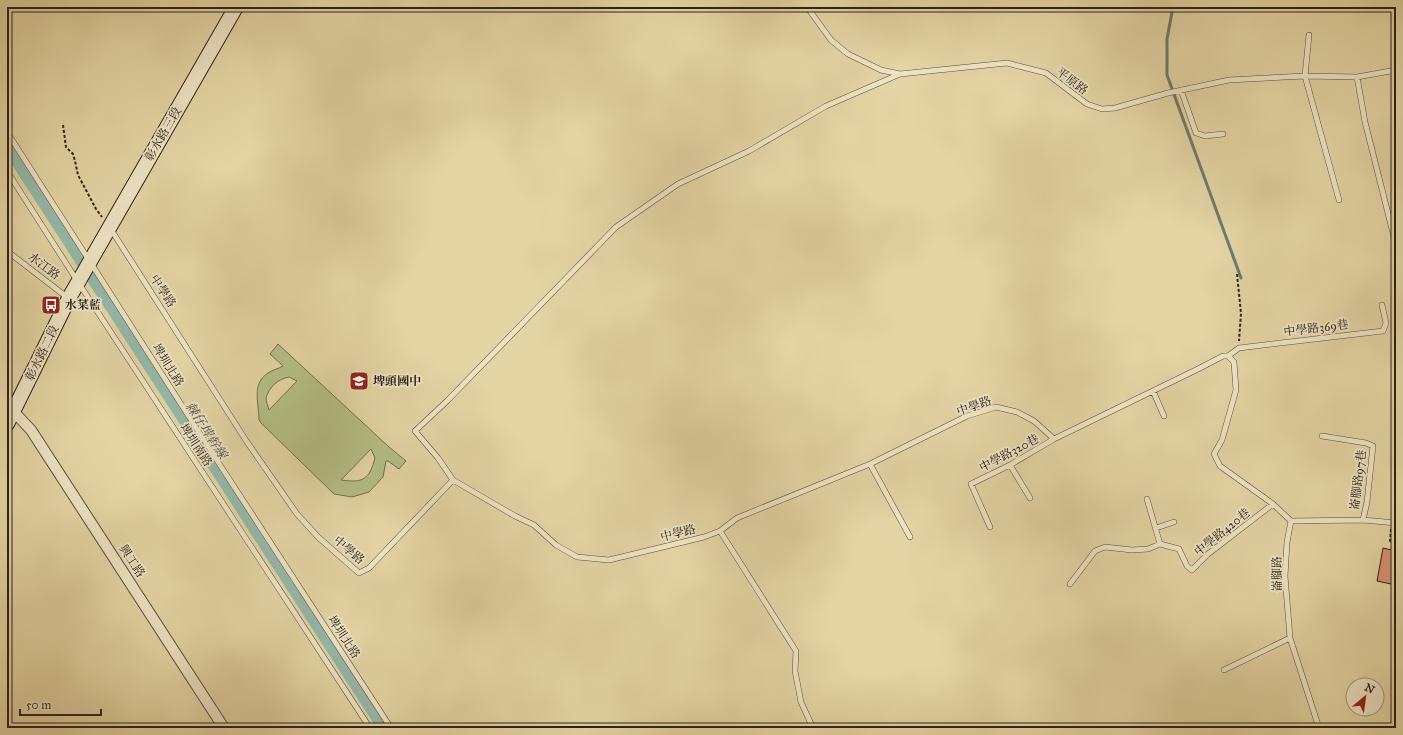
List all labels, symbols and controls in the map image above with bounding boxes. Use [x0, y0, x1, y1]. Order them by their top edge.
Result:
street label: 平原路 [1053, 65, 1091, 97]
street label: 彰水路三段 [142, 105, 184, 163]
street label: 水江路 [25, 250, 63, 282]
street label: 中學路 [147, 272, 179, 310]
bus stop icon: 水菜藍 [40, 294, 62, 316]
place label: 水菜藍 [65, 298, 101, 312]
street label: 中學路369巷 [1283, 317, 1349, 339]
street label: 彰水路二段 [23, 323, 61, 383]
street label: 埤圳北路 [149, 341, 187, 389]
school or university icon: 埤頭國中 [348, 370, 370, 392]
place label: 埤頭國中 [373, 374, 421, 388]
street label: 中學路 [955, 394, 993, 418]
water label: 棘仔埤幹線 [182, 399, 232, 464]
street label: 埤圳南路 [177, 421, 215, 469]
street label: 中學路320巷 [977, 431, 1041, 475]
street label: 崙腳路97巷 [1347, 449, 1369, 511]
street label: 中學路420巷 [1191, 505, 1253, 559]
street label: 中學路 [659, 522, 697, 544]
street label: 中學路 [331, 533, 367, 567]
street label: 興工路 [116, 542, 148, 580]
street label: 崙腳路 [1270, 556, 1284, 592]
street label: 埤圳北路 [325, 613, 363, 661]
north arrow [1345, 677, 1385, 717]
text: N [1362, 681, 1377, 697]
scale bar [20, 691, 101, 717]
text: 50 m [26, 698, 51, 712]

